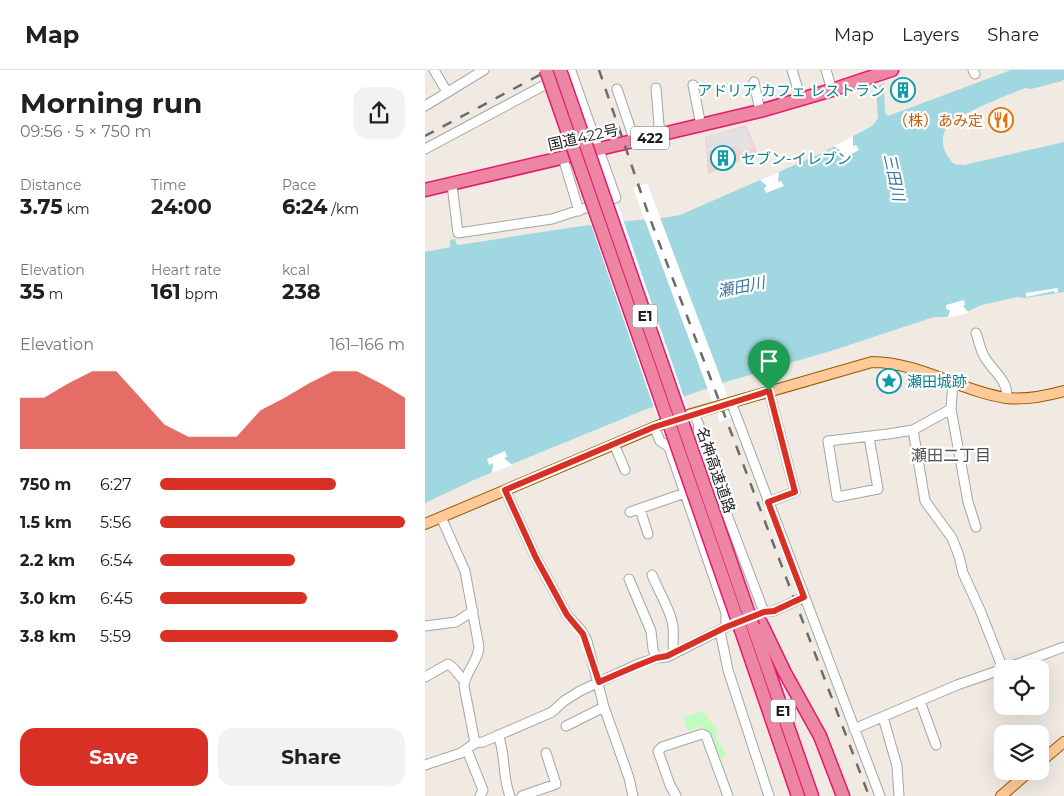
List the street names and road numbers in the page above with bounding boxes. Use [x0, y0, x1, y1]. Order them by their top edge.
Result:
street label: 国道422号 [546, 120, 620, 154]
road number: 422 [631, 126, 669, 150]
road number: E1 [633, 305, 657, 328]
street label: 名神高速道路 [692, 424, 740, 516]
road number: E1 [771, 700, 795, 722]

